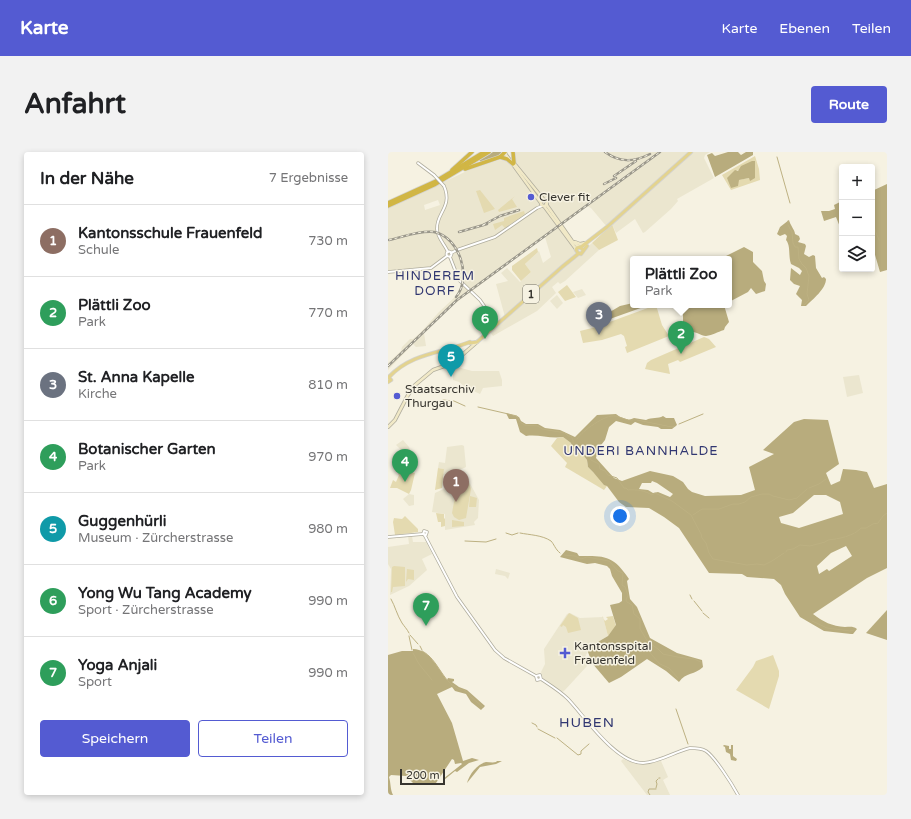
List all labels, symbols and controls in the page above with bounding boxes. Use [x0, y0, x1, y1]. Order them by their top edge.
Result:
text: Karte [20, 17, 69, 39]
text: Karte [722, 20, 757, 37]
text: Ebenen [779, 20, 830, 37]
text: Teilen [852, 20, 891, 37]
button: Route [811, 86, 887, 123]
text: Anfahrt [24, 87, 126, 121]
map controls [839, 164, 875, 272]
button: + [839, 164, 875, 200]
text: In der Nähe [40, 168, 134, 189]
text: 7 Ergebnisse [269, 170, 348, 186]
place label: Clever fit [539, 190, 590, 204]
marker: Clever fit [526, 192, 536, 202]
button: − [839, 200, 875, 236]
text: Kantonsschule Frauenfeld [78, 224, 262, 242]
text: 1 [49, 233, 57, 249]
text: 730 m [308, 233, 348, 249]
button: layers [839, 236, 875, 272]
text: Schule [78, 242, 119, 258]
popup [630, 256, 732, 308]
text: Plättli Zoo [645, 265, 717, 283]
district label: HINDEREM DORF [395, 268, 475, 299]
text: Park [645, 283, 672, 299]
road number: 1 [523, 285, 539, 303]
text: Plättli Zoo [78, 296, 151, 314]
pin: 3 [586, 302, 612, 335]
text: 2 [49, 305, 57, 321]
text: 770 m [308, 305, 348, 321]
pin: 6 [472, 306, 498, 339]
text: Park [78, 314, 106, 330]
pin: 2 [668, 321, 694, 354]
pin: 5 [438, 344, 464, 377]
text: St. Anna Kapelle [78, 368, 195, 386]
text: 3 [49, 377, 57, 393]
text: 810 m [308, 377, 348, 393]
place label: Staatsarchiv Thurgau [405, 382, 475, 410]
text: Kirche [78, 386, 117, 402]
marker: Staatsarchiv Thurgau [392, 391, 402, 401]
text: Botanischer Garten [78, 440, 216, 458]
district label: UNDERI BANNHALDE [563, 443, 719, 459]
text: 4 [49, 449, 57, 465]
text: 970 m [308, 449, 348, 465]
pin: 4 [392, 449, 418, 482]
text: Park [78, 458, 106, 474]
pin: 1 [443, 469, 469, 502]
your location [610, 506, 630, 526]
text: Guggenhürli [78, 512, 166, 530]
text: 5 [49, 521, 57, 537]
text: 980 m [308, 521, 348, 537]
text: Museum · Zürcherstrasse [78, 530, 233, 546]
text: Yong Wu Tang Academy [78, 584, 252, 602]
text: 6 [49, 593, 57, 609]
text: 990 m [308, 593, 348, 609]
pin: 7 [413, 593, 439, 626]
text: Sport · Zürcherstrasse [78, 602, 214, 618]
place label: Kantonsspital Frauenfeld [574, 639, 651, 667]
marker: Kantonsspital Frauenfeld [559, 647, 571, 659]
text: Yoga Anjali [78, 656, 157, 674]
text: 7 [49, 665, 57, 681]
text: 990 m [308, 665, 348, 681]
text: Sport [78, 674, 112, 690]
district label: HUBEN [559, 714, 615, 731]
button: Speichern [40, 720, 190, 757]
button: Teilen [198, 720, 348, 757]
scale bar [400, 767, 445, 786]
text: 200 m [406, 769, 440, 782]

